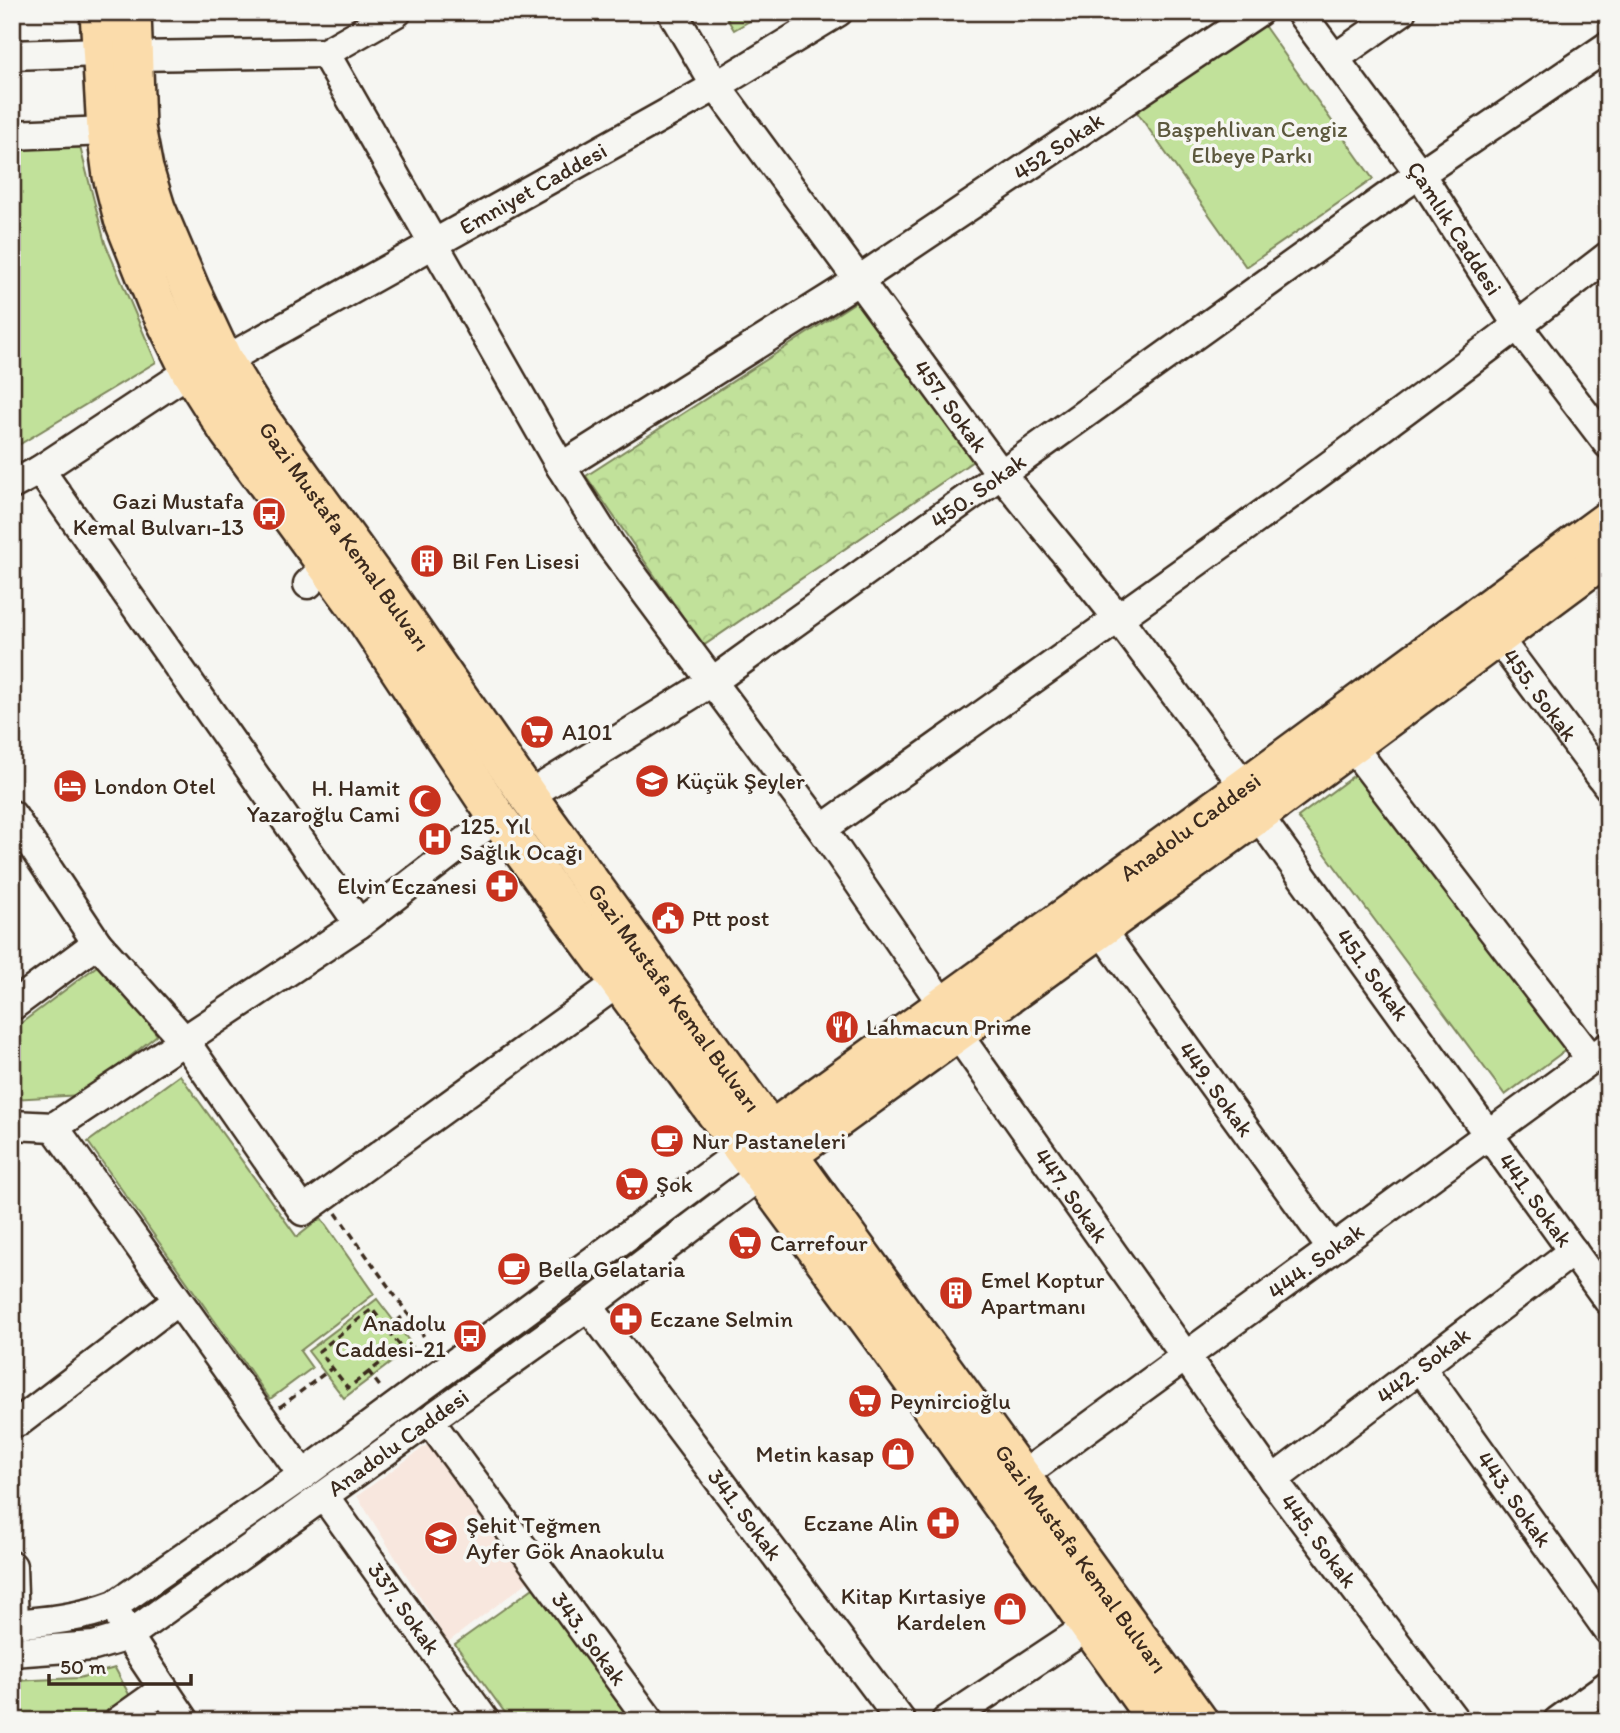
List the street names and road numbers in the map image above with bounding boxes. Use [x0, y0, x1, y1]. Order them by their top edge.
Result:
street label: 452 Sokak [1008, 106, 1109, 186]
street label: Emniyet Caddesi [454, 136, 612, 241]
street label: Çamlık Caddesi [1401, 155, 1508, 301]
street label: 457. Sokak [908, 354, 994, 458]
street label: Gazi Mustafa Kemal Bulvarı [253, 416, 436, 657]
street label: 450. Sokak [925, 447, 1031, 534]
street label: 455. Sokak [1496, 643, 1584, 747]
street label: Anadolu Caddesi [1114, 766, 1266, 887]
street label: Gazi Mustafa Kemal Bulvarı [582, 878, 767, 1118]
street label: 451. Sokak [1330, 923, 1416, 1026]
street label: 449. Sokak [1173, 1036, 1260, 1142]
street label: 447. Sokak [1028, 1142, 1115, 1248]
street label: 441. Sokak [1492, 1148, 1579, 1252]
street label: 444. Sokak [1262, 1216, 1369, 1305]
street label: 442. Sokak [1371, 1321, 1476, 1410]
street label: Anadolu Caddesi [322, 1382, 474, 1502]
street label: Gazi Mustafa Kemal Bulvarı [989, 1439, 1174, 1679]
street label: 443. Sokak [1471, 1446, 1558, 1552]
street label: 341. Sokak [702, 1463, 789, 1566]
street label: 445. Sokak [1275, 1488, 1363, 1593]
street label: 337. Sokak [362, 1557, 447, 1660]
street label: 343. Sokak [546, 1586, 633, 1691]

